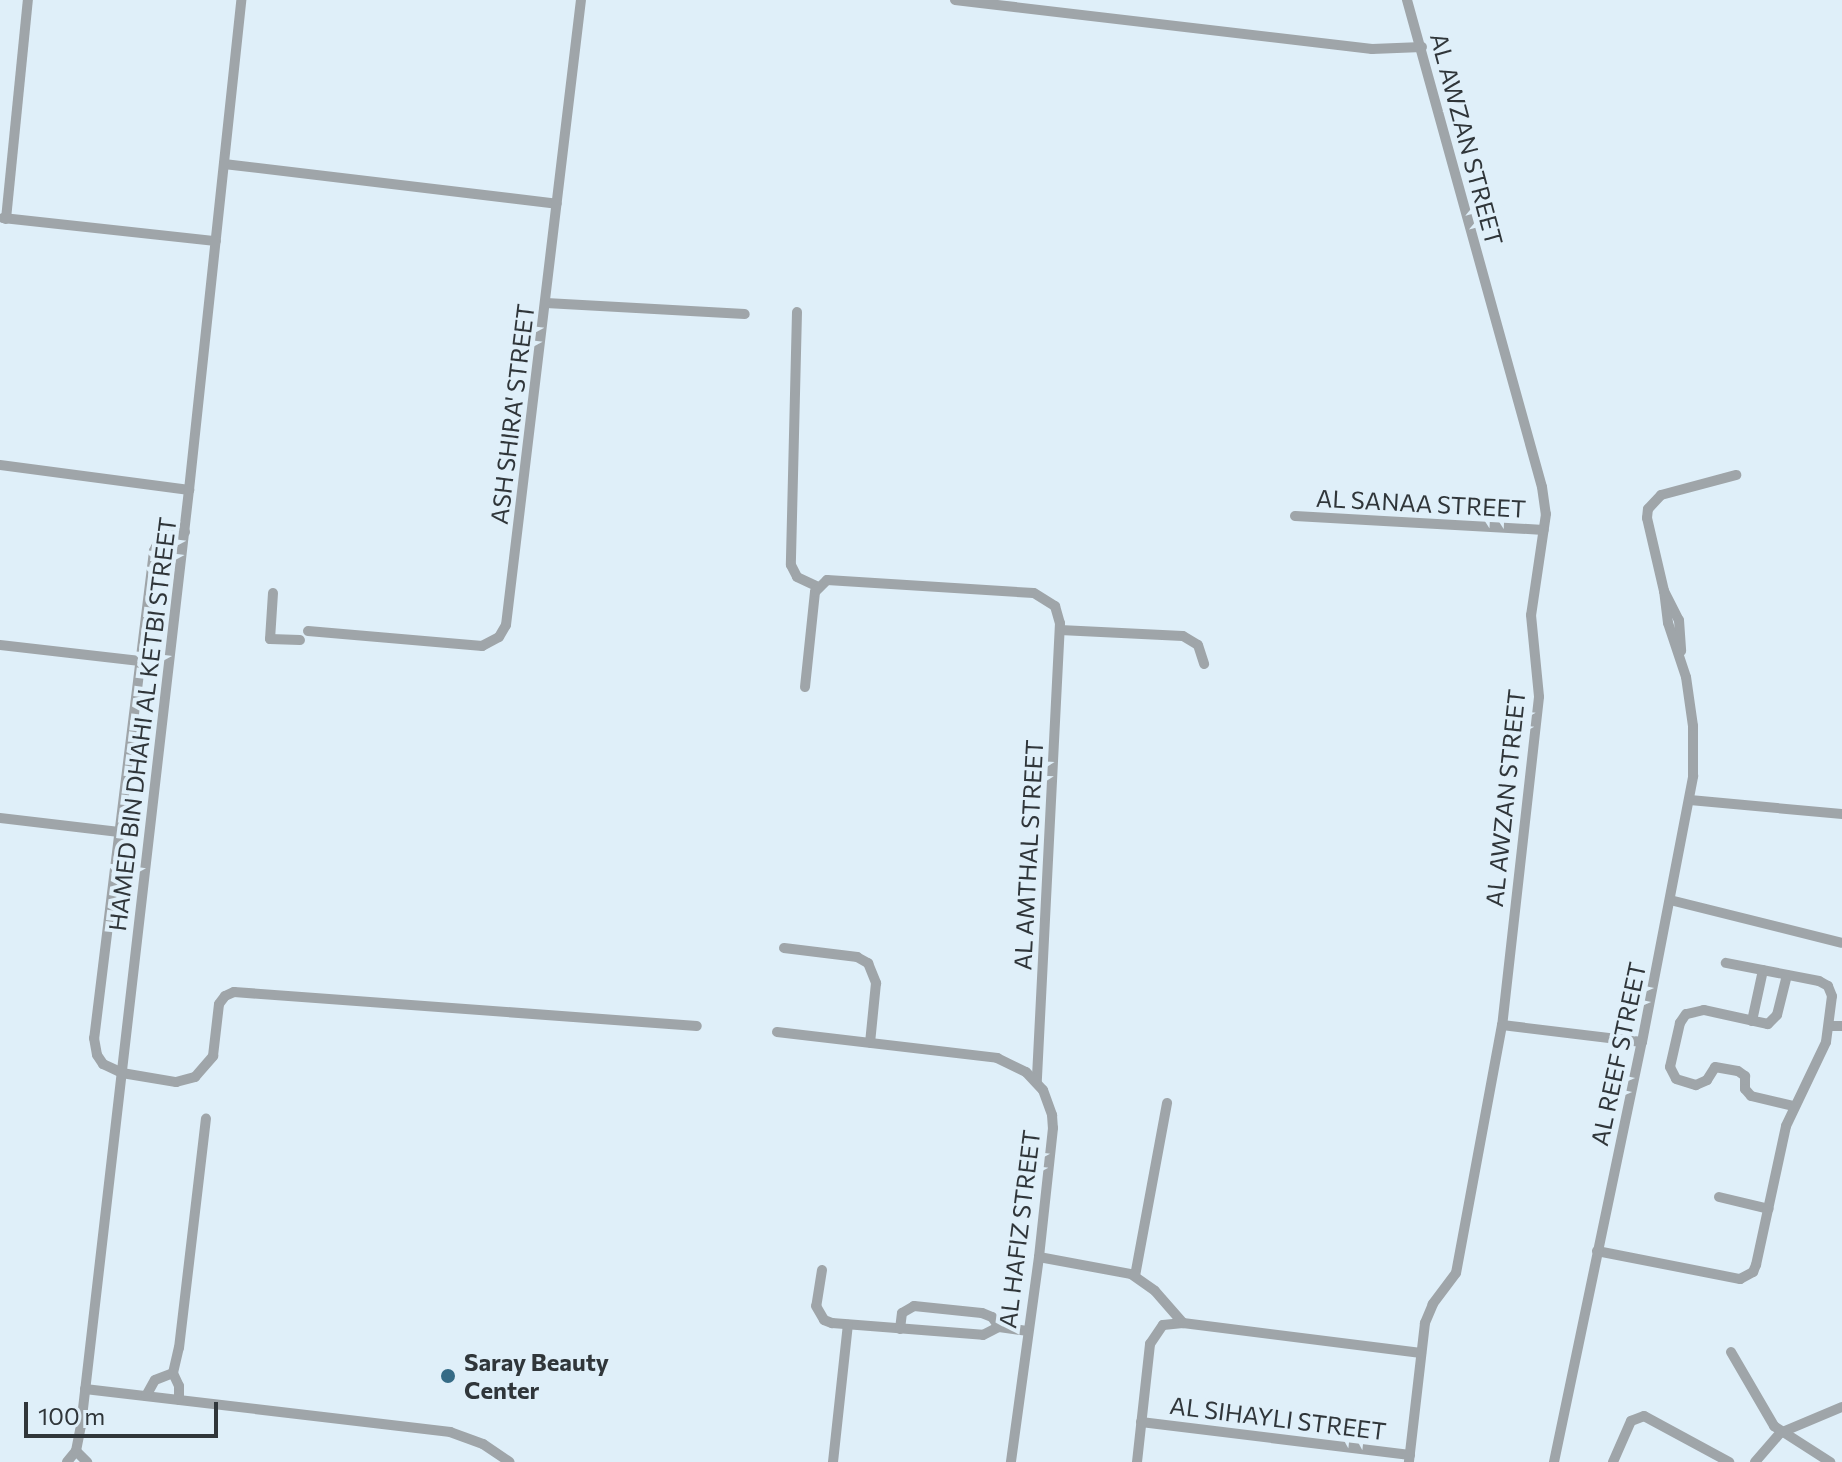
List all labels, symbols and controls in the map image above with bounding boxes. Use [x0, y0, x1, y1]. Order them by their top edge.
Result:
street label: AL AWZAN STREET [1425, 30, 1509, 248]
street label: ASH SHIRA' STREET [484, 302, 540, 526]
street label: AL SANAA STREET [1315, 483, 1527, 523]
street label: HAMED BIN DHAHI AL KETBI STREET [102, 515, 182, 933]
street label: AL AWZAN STREET [1479, 688, 1531, 908]
street label: AL AMTHAL STREET [1008, 739, 1048, 971]
street label: AL REEF STREET [1584, 960, 1652, 1148]
street label: AL HAFIZ STREET [993, 1128, 1045, 1330]
place label: Saray Beauty Center [464, 1348, 609, 1404]
marker: Saray Beauty Center [439, 1367, 457, 1385]
scale bar [28, 1386, 222, 1436]
street label: AL SIHAYLI STREET [1168, 1390, 1388, 1446]
text: 100 m [38, 1401, 105, 1430]

